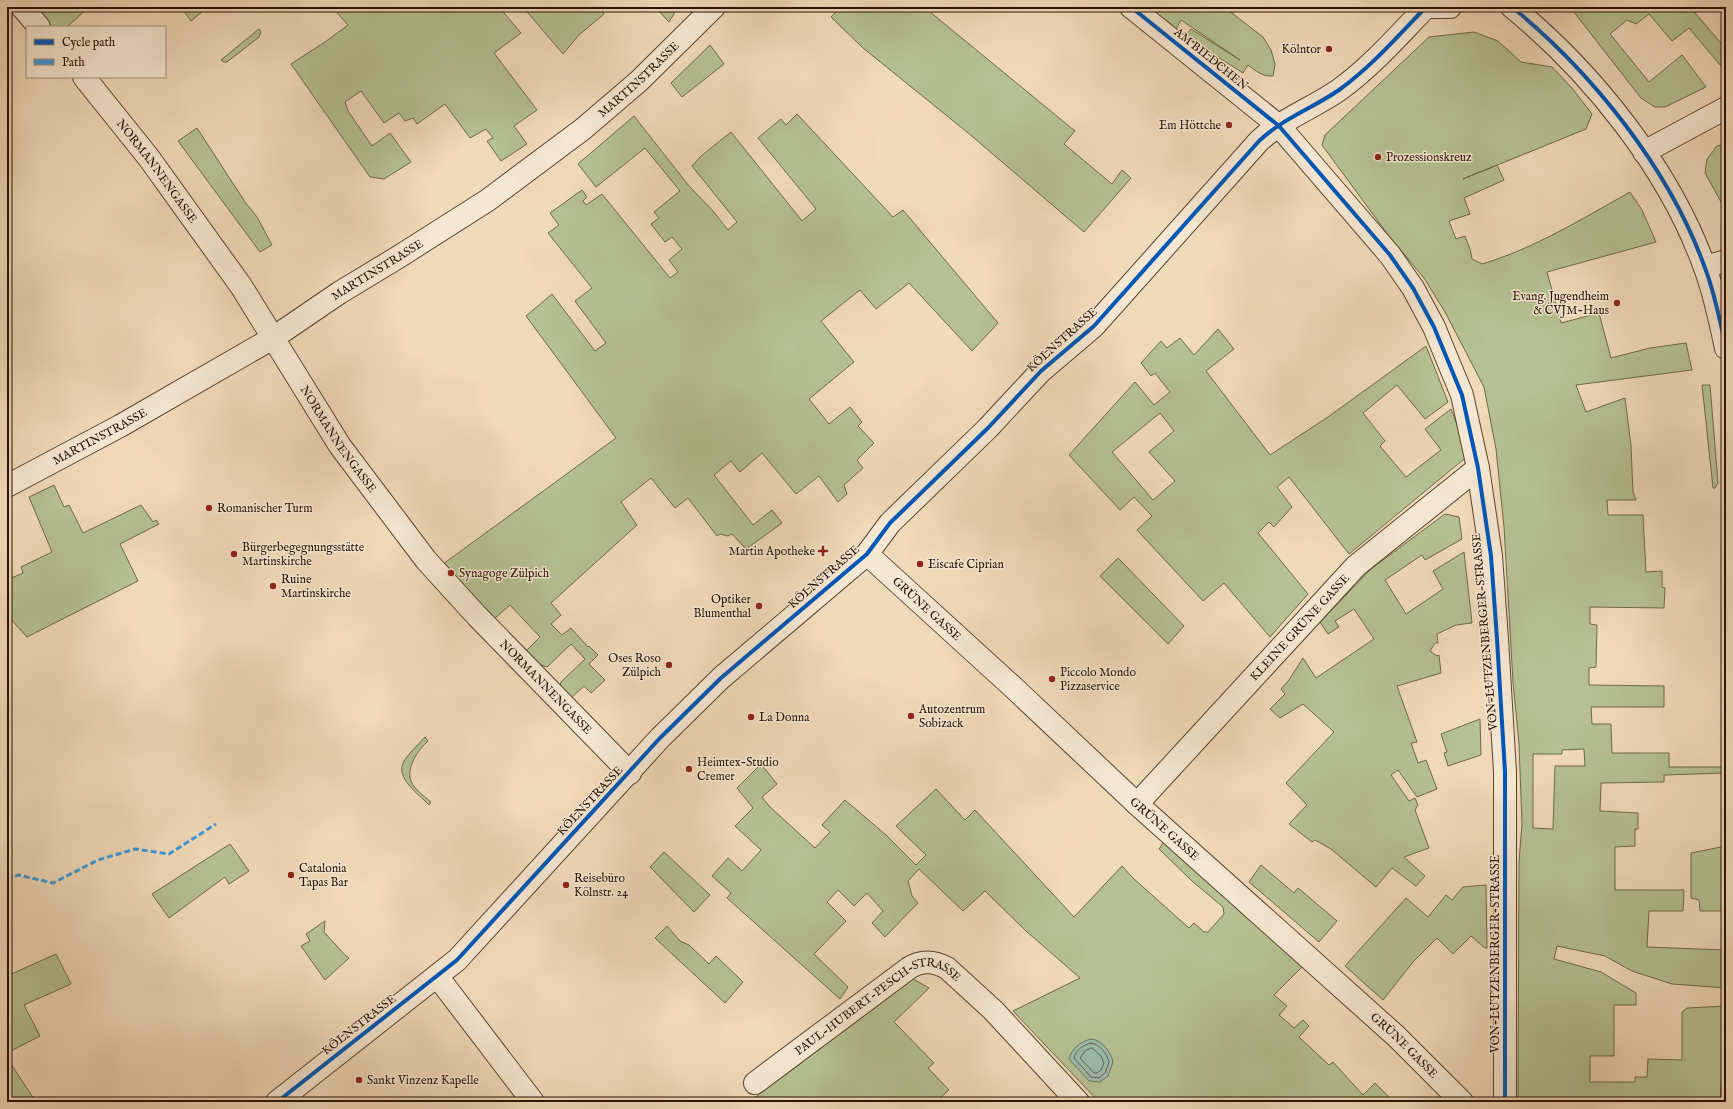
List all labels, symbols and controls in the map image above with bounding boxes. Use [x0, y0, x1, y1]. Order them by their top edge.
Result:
street label: AM BILDCHEN [1170, 24, 1251, 94]
legend [26, 26, 166, 78]
text: Cycle path [62, 35, 116, 51]
street label: MARTINSTRASSE [595, 38, 682, 121]
place label: Kölntor [1281, 42, 1322, 57]
marker: Kölntor [1324, 44, 1334, 54]
text: Path [62, 55, 85, 70]
street label: NORMANNENGASSE [113, 116, 201, 226]
place label: Em Höttche [1159, 118, 1221, 133]
marker: Em Höttche [1224, 120, 1234, 130]
place label: Prozessionskreuz [1386, 150, 1472, 165]
marker: Prozessionskreuz [1373, 152, 1383, 162]
street label: MARTINSTRASSE [328, 236, 426, 304]
place label: Evang. Jugendheim & CVJM-Haus [1512, 289, 1609, 319]
marker: Evang. Jugendheim & CVJM-Haus [1612, 298, 1622, 308]
street label: KÖLNSTRASSE [1023, 304, 1100, 376]
street label: NORMANNENGASSE [297, 383, 380, 496]
street label: MARTINSTRASSE [50, 405, 149, 468]
place label: Romanischer Turm [217, 501, 312, 516]
marker: Romanischer Turm [204, 503, 214, 513]
street label: VON-LUTZENBERGER-STRASSE [1469, 533, 1501, 732]
place label: Bürgerbegegnungsstätte Martinskirche [242, 540, 365, 569]
street label: KÖLNSTRASSE [785, 541, 863, 612]
place label: Martin Apotheke [729, 544, 815, 560]
marker: Martin Apotheke [818, 546, 828, 556]
marker: Bürgerbegegnungsstätte Martinskirche [229, 549, 239, 559]
place label: Eiscafe Ciprian [928, 557, 1004, 573]
marker: Eiscafe Ciprian [915, 559, 925, 569]
place label: Synagoge Zülpich [459, 566, 550, 582]
marker: Synagoge Zülpich [446, 568, 456, 578]
street label: KLEINE GRÜNE GASSE [1247, 571, 1352, 684]
place label: Ruine Martinskirche [281, 572, 351, 601]
street label: GRÜNE GASSE [889, 573, 964, 644]
marker: Ruine Martinskirche [268, 581, 278, 591]
place label: Optiker Blumenthal [694, 592, 752, 621]
marker: Optiker Blumenthal [754, 601, 764, 611]
street label: NORMANNENGASSE [497, 636, 595, 737]
place label: Oses Roso Zülpich [608, 651, 662, 681]
marker: Oses Roso Zülpich [664, 660, 674, 670]
place label: Piccolo Mondo Pizzaservice [1060, 665, 1137, 694]
marker: Piccolo Mondo Pizzaservice [1047, 674, 1057, 684]
place label: Autozentrum Sobizack [918, 702, 985, 731]
place label: La Donna [759, 710, 810, 725]
marker: Autozentrum Sobizack [906, 711, 916, 721]
marker: La Donna [746, 712, 756, 722]
place label: Heimtex-Studio Cremer [697, 755, 779, 784]
street label: KÖLNSTRASSE [553, 762, 626, 839]
marker: Heimtex-Studio Cremer [684, 764, 694, 774]
street label: GRÜNE GASSE [1127, 794, 1202, 864]
street label: VON-LUTZENBERGER-STRASSE [1488, 855, 1503, 1054]
place label: Catalonia Tapas Bar [299, 861, 349, 891]
marker: Catalonia Tapas Bar [286, 870, 296, 880]
place label: Reisebüro Kölnstr. 24 [574, 871, 628, 900]
marker: Reisebüro Kölnstr. 24 [561, 880, 571, 890]
street label: PAUL-HUBERT-PESCH-STRASSE [792, 955, 964, 1058]
street label: KÖLNSTRASSE [318, 991, 399, 1059]
street label: GRÜNE GASSE [1367, 1009, 1441, 1081]
place label: Sankt Vinzenz Kapelle [367, 1073, 479, 1089]
marker: Sankt Vinzenz Kapelle [354, 1075, 364, 1085]

